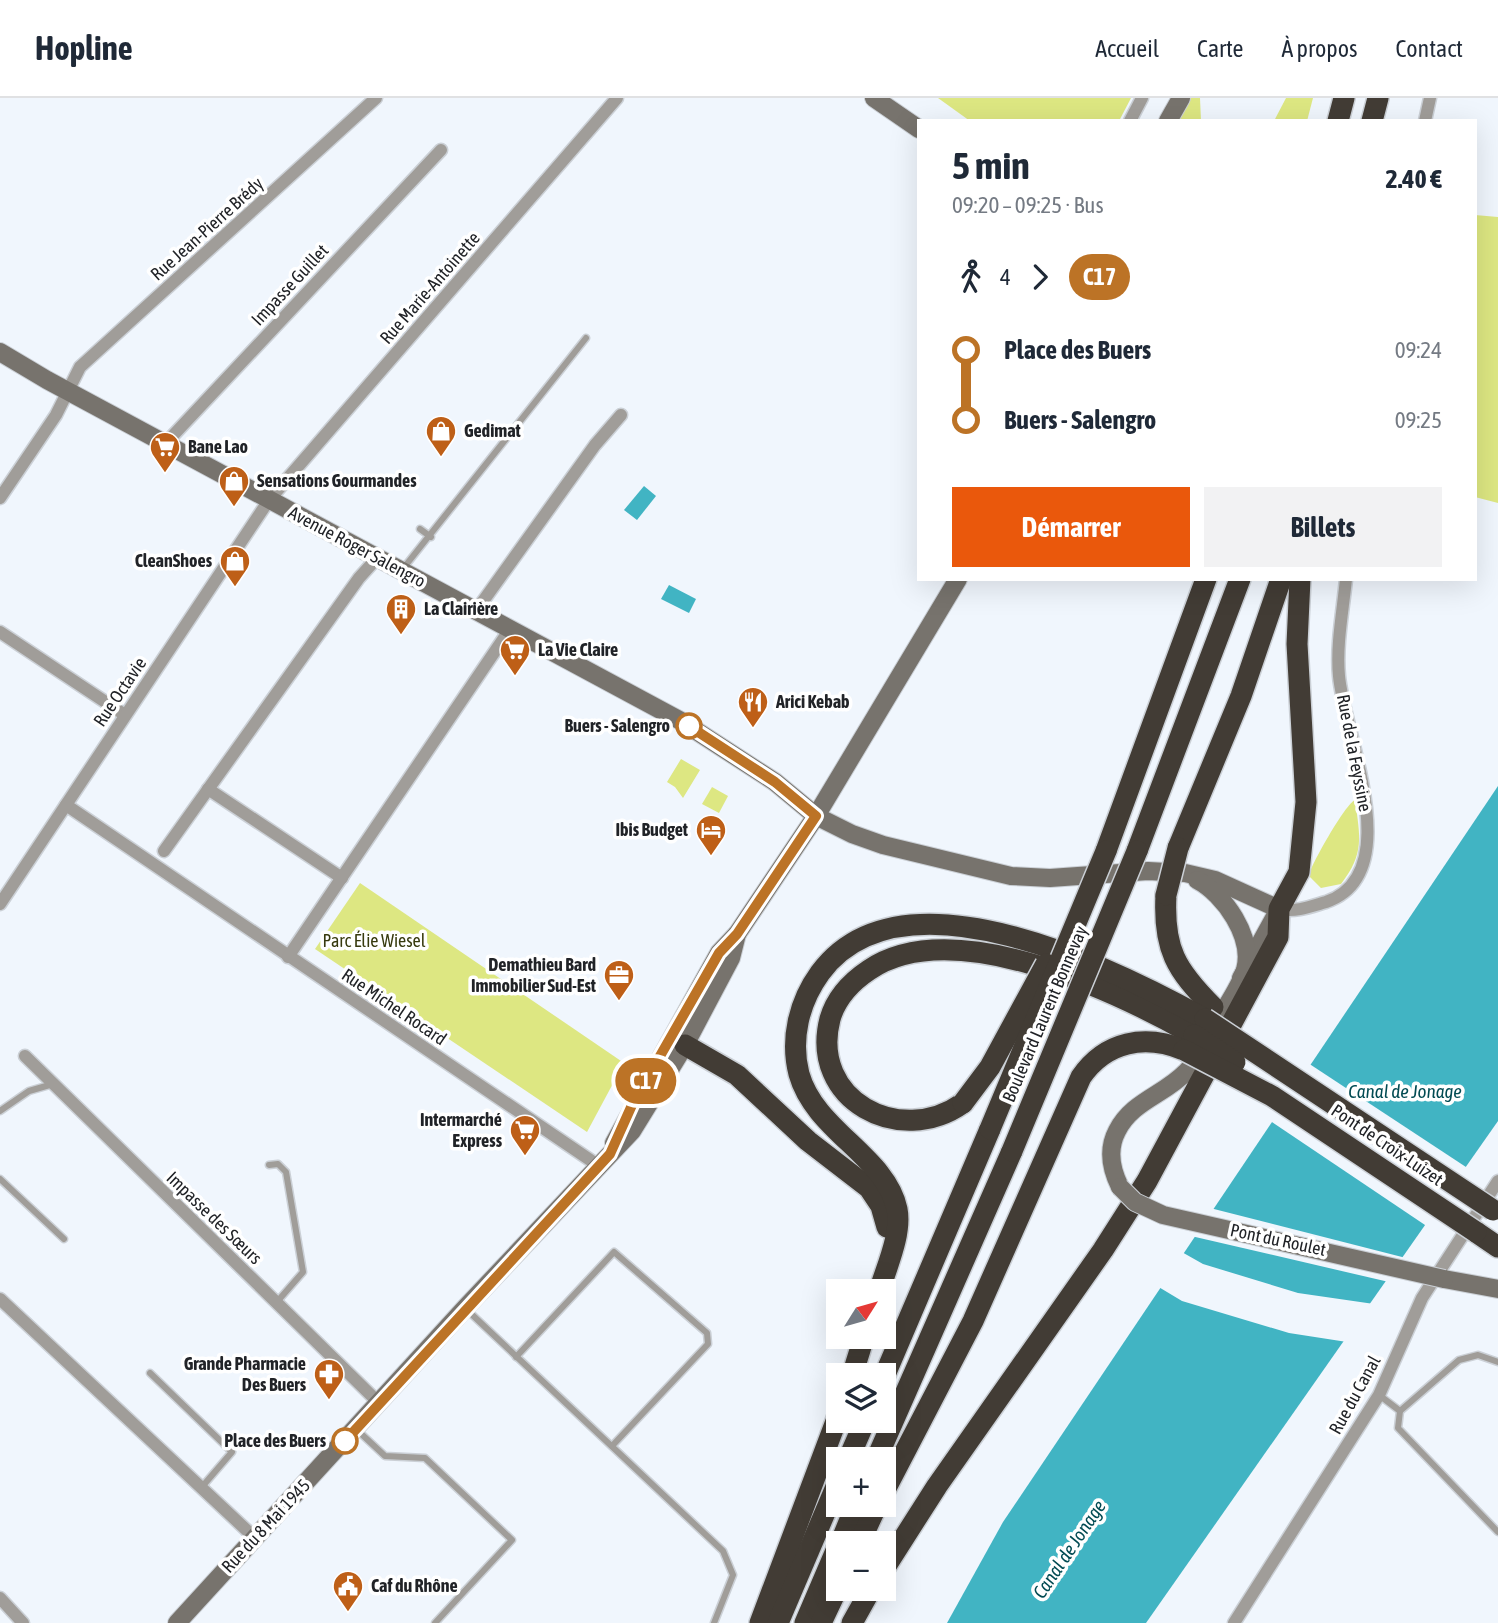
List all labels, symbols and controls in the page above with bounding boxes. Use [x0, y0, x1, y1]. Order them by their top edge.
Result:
text: Hopline [35, 29, 133, 67]
text: Accueil [1095, 35, 1159, 62]
text: Carte [1197, 35, 1243, 62]
text: À propos [1281, 35, 1357, 62]
text: Contact [1395, 35, 1463, 62]
text: 5 min [952, 144, 1030, 187]
text: 2.40 € [1385, 164, 1442, 194]
street label: Rue Jean-Pierre Brédy [146, 173, 267, 285]
text: 09:20 – 09:25 · Bus [952, 192, 1104, 218]
street label: Rue Marie-Antoinette [375, 227, 484, 348]
street label: Impasse Guillet [247, 240, 332, 329]
icon: walk [952, 258, 990, 296]
icon: forward [1021, 258, 1059, 296]
text: C17 [1083, 263, 1116, 290]
text: 4 [1000, 264, 1011, 290]
text: Place des Buers [1004, 335, 1151, 365]
text: 09:24 [1395, 337, 1442, 363]
text: Buers - Salengro [1004, 405, 1156, 435]
text: 09:25 [1395, 407, 1442, 433]
shop icon: Gedimat [424, 414, 458, 458]
place label: Gedimat [464, 420, 522, 441]
supermarket icon: Bane Lao [148, 430, 182, 474]
place label: Bane Lao [188, 436, 248, 457]
shop icon: Sensations Gourmandes [217, 464, 251, 508]
place label: Sensations Gourmandes [257, 470, 417, 491]
button: Démarrer [952, 487, 1190, 567]
button: Billets [1204, 487, 1442, 567]
street label: Avenue Roger Salengro [285, 502, 429, 592]
shop icon: CleanShoes [218, 544, 252, 588]
place label: CleanShoes [135, 550, 213, 571]
building icon: La Clairière [384, 592, 418, 636]
place label: La Clairière [424, 598, 498, 619]
supermarket icon: La Vie Claire [498, 633, 532, 677]
place label: La Vie Claire [538, 639, 618, 660]
street label: Rue Octavie [89, 653, 150, 730]
restaurant icon: Arici Kebab [736, 685, 770, 729]
place label: Arici Kebab [775, 691, 850, 712]
street label: Rue de la Feyssine [1333, 692, 1376, 813]
marker: Buers - Salengro [676, 713, 702, 739]
place label: Buers - Salengro [565, 715, 670, 736]
hotel icon: Ibis Budget [694, 813, 728, 857]
place label: Ibis Budget [615, 819, 689, 840]
street label: Boulevard Laurent Bonnevay [998, 922, 1091, 1105]
park label: Parc Élie Wiesel [322, 930, 426, 951]
place label: Demathieu Bard Immobilier Sud-Est [471, 954, 597, 996]
office icon: Demathieu Bard Immobilier Sud-Est [602, 958, 636, 1002]
street label: Rue Michel Rocard [338, 964, 451, 1049]
line badge: C17 [606, 1058, 686, 1104]
text: C17 [629, 1067, 663, 1094]
water label: Canal de Jonage [1348, 1080, 1462, 1102]
street label: Pont de Croix-Luizet [1328, 1100, 1447, 1190]
place label: Intermarché Express [420, 1109, 503, 1151]
supermarket icon: Intermarché Express [508, 1113, 542, 1157]
street label: Impasse des Sœurs [162, 1167, 266, 1268]
street label: Pont du Roulet [1228, 1219, 1328, 1260]
north arrow [826, 1279, 896, 1349]
map controls [826, 1279, 896, 1601]
street label: Rue du Canal [1324, 1352, 1385, 1438]
place label: Grande Pharmacie Des Buers [184, 1353, 307, 1395]
pharmacy icon: Grande Pharmacie Des Buers [312, 1357, 346, 1401]
button: layers [826, 1363, 896, 1433]
marker: Place des Buers [332, 1428, 358, 1454]
place label: Place des Buers [224, 1430, 327, 1451]
button: + [826, 1447, 896, 1517]
street label: Rue du 8 Mai 1945 [217, 1475, 314, 1577]
water label: Canal de Jonage [1028, 1496, 1110, 1602]
button: − [826, 1531, 896, 1601]
public building icon: Caf du Rhône [331, 1569, 365, 1613]
place label: Caf du Rhône [371, 1575, 458, 1596]

